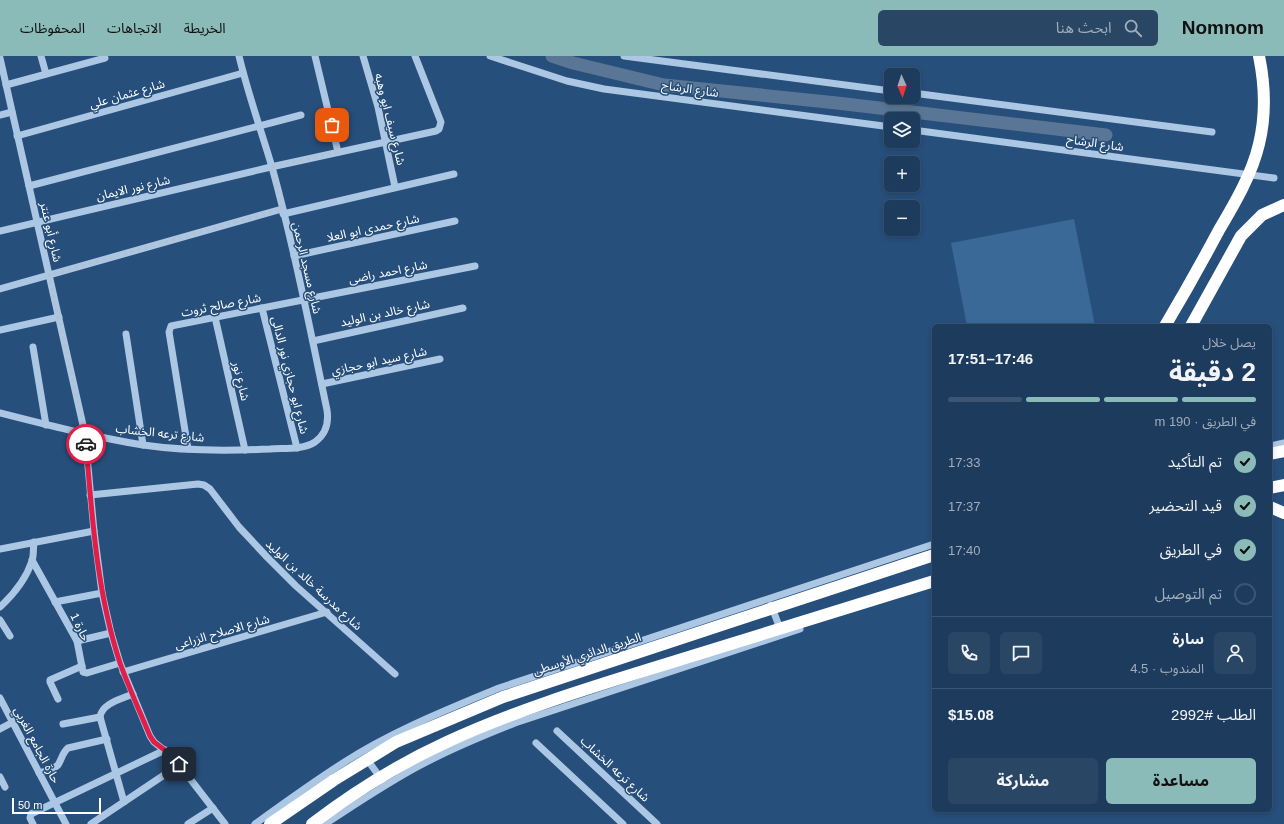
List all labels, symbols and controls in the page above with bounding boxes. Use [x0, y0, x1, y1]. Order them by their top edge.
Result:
search box [878, 10, 1158, 46]
icon: search [1122, 17, 1144, 39]
text: Nomnom [1182, 17, 1264, 38]
text: ابحث هنا [1056, 19, 1112, 36]
text: المحفوظات [20, 20, 85, 36]
text: الاتجاهات [107, 20, 162, 36]
text: الخريطة [184, 20, 226, 36]
north arrow [884, 68, 920, 104]
map controls [884, 68, 920, 236]
street label: شارع سيف ابو وهبه [370, 72, 408, 167]
street label: شارع عثمان علي [88, 77, 167, 114]
street label: شارع الرشاح [660, 78, 720, 102]
pin [315, 108, 349, 142]
button: layers [884, 112, 920, 148]
icon: bag [321, 114, 343, 136]
street label: شارع الرشاح [1065, 132, 1125, 156]
button: + [884, 156, 920, 192]
street label: شارع نور الايمان [95, 173, 172, 205]
street label: شارع أبو عنتر [35, 200, 65, 264]
button: − [884, 200, 920, 236]
street label: شارع حمدى ابو العلا [326, 211, 421, 247]
street label: شارع مسجد الرحمن [288, 221, 324, 316]
street label: شارع احمد راضى [347, 258, 429, 288]
street label: شارع صالح ثروت [180, 290, 262, 322]
street label: شارع خالد بن الوليد [339, 297, 431, 331]
street label: شارع ابو حجازي نور الدالى [266, 315, 311, 436]
text: يصل خلال [1202, 335, 1256, 350]
street label: شارع سيد ابو حجازي [330, 344, 429, 381]
text: 17:46–17:51 [948, 350, 1033, 367]
text: 2 دقيقة [1169, 357, 1256, 387]
street label: شارع نور [228, 359, 252, 403]
text: في الطريق · 190 m [1154, 414, 1256, 429]
street label: شارع ترعه الخشاب [115, 421, 205, 447]
courier [66, 424, 106, 464]
icon: car [75, 433, 97, 455]
icon: check [1234, 451, 1256, 473]
text: تم التأكيد [1168, 453, 1222, 470]
text: 17:33 [948, 455, 981, 470]
icon: check [1234, 495, 1256, 517]
text: قيد التحضير [1149, 497, 1222, 514]
text: 17:37 [948, 499, 981, 514]
street label: شارع مدرسة خالد بن الوليد [262, 537, 365, 635]
icon: check [1234, 539, 1256, 561]
text: في الطريق [1160, 541, 1222, 558]
text: 17:40 [948, 543, 981, 558]
text: تم التوصيل [1155, 585, 1222, 602]
street label: حارة 1 [67, 611, 93, 643]
street label: شارع الاصلاح الزراعى [173, 612, 272, 654]
street label: الطريق الدائري الأوسطى [531, 630, 644, 681]
text: سارة [1172, 630, 1204, 647]
button: phone [948, 632, 990, 674]
button: chat [1000, 632, 1042, 674]
button: person [1214, 632, 1256, 674]
text: المندوب · 4.5 [1130, 661, 1204, 676]
street label: حارة الجامع الغربي [9, 704, 63, 787]
text: $15.08 [948, 706, 994, 723]
text: الطلب #2992 [1171, 706, 1256, 723]
street label: شارع ترعه الخشاب [576, 733, 652, 806]
pin [162, 747, 196, 781]
icon: home [168, 753, 190, 775]
button: مشاركة [948, 758, 1098, 804]
button: مساعدة [1106, 758, 1256, 804]
scale bar [12, 796, 101, 815]
text: 50 m [18, 799, 42, 811]

